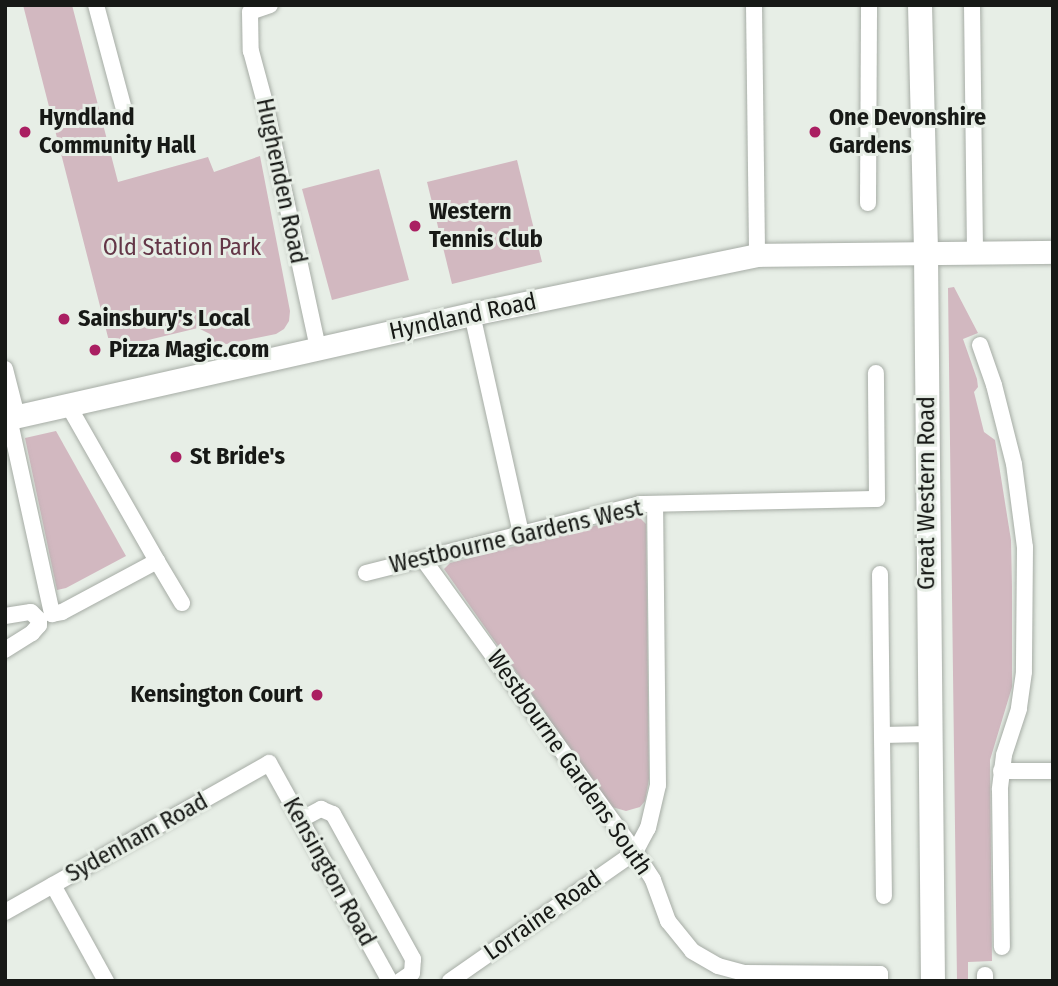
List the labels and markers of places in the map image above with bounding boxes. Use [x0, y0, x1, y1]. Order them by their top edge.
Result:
place label: Hyndland Community Hall [39, 104, 196, 160]
place label: One Devonshire Gardens [829, 104, 986, 160]
marker: Hyndland Community Hall [17, 124, 33, 140]
marker: One Devonshire Gardens [807, 124, 823, 140]
place label: Western Tennis Club [429, 198, 543, 254]
marker: Western Tennis Club [407, 218, 423, 234]
place label: Sainsbury's Local [78, 305, 250, 333]
marker: Sainsbury's Local [56, 311, 72, 327]
place label: Pizza Magic.com [109, 336, 269, 364]
marker: Pizza Magic.com [87, 342, 103, 358]
place label: St Bride's [190, 443, 285, 471]
marker: St Bride's [168, 449, 184, 465]
place label: Kensington Court [131, 681, 303, 709]
marker: Kensington Court [309, 687, 325, 703]

